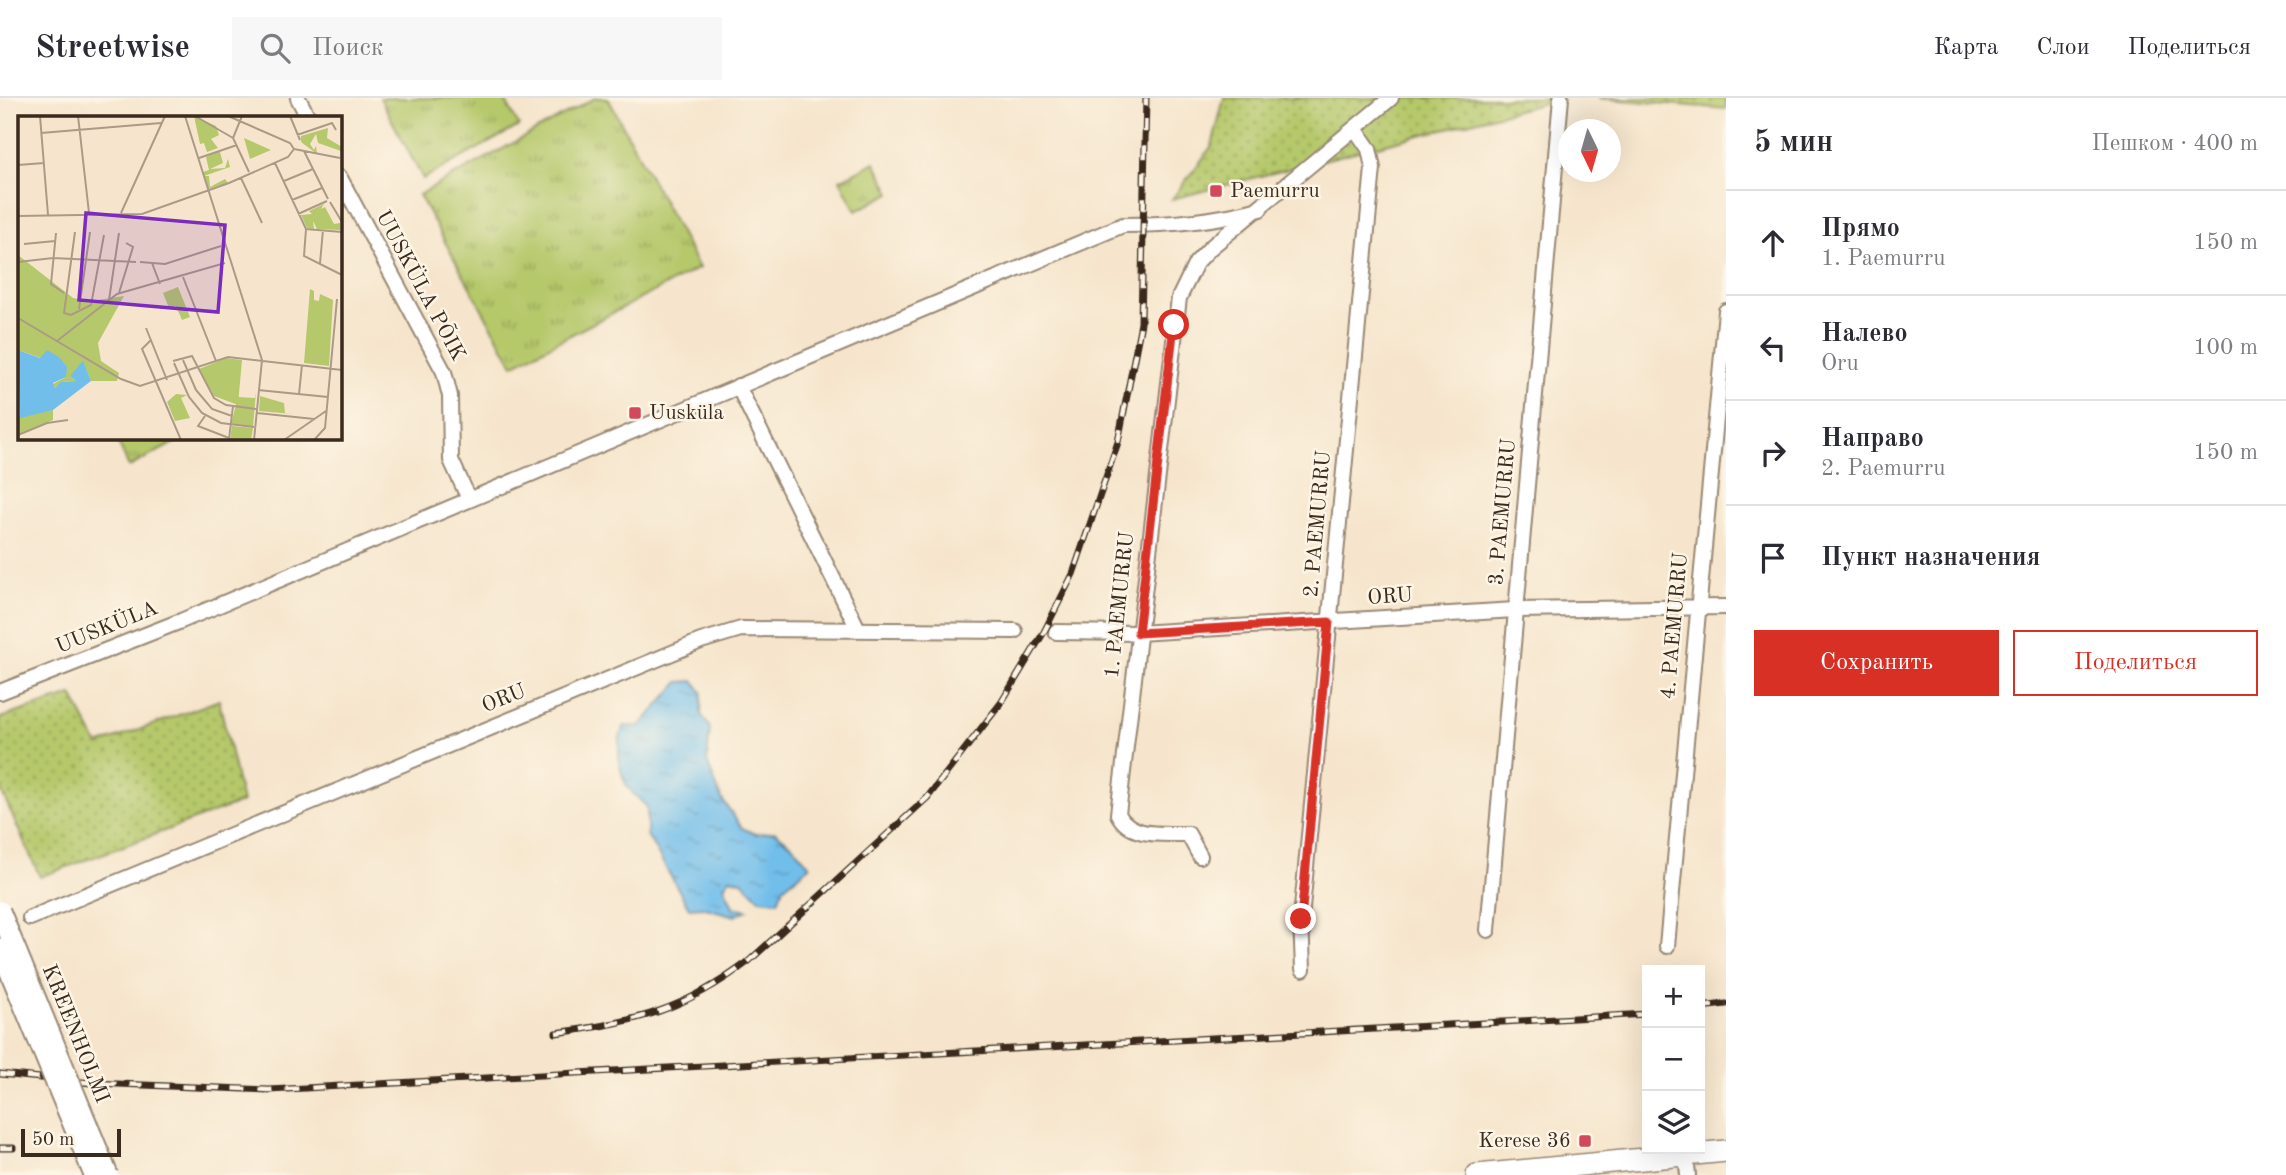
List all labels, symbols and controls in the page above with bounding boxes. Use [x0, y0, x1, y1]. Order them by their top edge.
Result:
search box [232, 17, 722, 80]
icon: search [256, 29, 294, 67]
text: Streetwise [35, 32, 190, 65]
text: Поиск [312, 35, 384, 61]
text: Карта [1934, 36, 1999, 60]
text: Слои [2037, 36, 2090, 60]
text: Поделиться [2128, 36, 2251, 60]
inset map [18, 116, 341, 439]
north arrow [1558, 119, 1621, 182]
text: 5 мин [1754, 128, 1833, 158]
text: Пешком · 400 m [2092, 132, 2258, 155]
place label: Paemurru [1230, 181, 1320, 202]
marker: Paemurru [1208, 183, 1224, 199]
street label: UUSKÜLA PÕIK [371, 205, 473, 365]
text: Прямо [1821, 216, 1900, 242]
icon: ahead [1754, 224, 1792, 262]
text: 150 m [2193, 231, 2258, 254]
text: 1. Paemurru [1821, 247, 1945, 270]
route start [1158, 309, 1189, 340]
text: Налево [1821, 321, 1908, 347]
icon: left [1754, 329, 1792, 367]
text: 100 m [2193, 336, 2258, 359]
text: Oru [1821, 352, 1859, 375]
place label: Uusküla [649, 403, 724, 424]
marker: Uusküla [627, 405, 643, 421]
text: Направо [1821, 426, 1924, 452]
icon: right [1754, 434, 1792, 472]
street label: 3. PAEMURRU [1486, 438, 1520, 586]
text: 150 m [2193, 441, 2258, 464]
street label: 2. PAEMURRU [1301, 450, 1335, 598]
text: 2. Paemurru [1821, 457, 1945, 480]
street label: 1. PAEMURRU [1102, 531, 1138, 679]
icon: arrive [1754, 539, 1792, 577]
text: Пункт назначения [1821, 545, 2040, 571]
street label: 4. PAEMURRU [1658, 552, 1692, 700]
street label: ORU [1367, 585, 1413, 609]
street label: UUSKÜLA [51, 594, 161, 658]
button: Сохранить [1754, 630, 1999, 696]
button: Поделиться [2013, 630, 2258, 696]
street label: ORU [479, 681, 529, 717]
route end [1285, 903, 1316, 934]
street label: KREENHOLMI [38, 962, 112, 1106]
map controls [1642, 965, 1705, 1154]
button: + [1642, 965, 1705, 1028]
button: − [1642, 1028, 1705, 1091]
button: layers [1642, 1091, 1705, 1154]
scale bar [21, 1126, 121, 1158]
text: 50 m [32, 1131, 74, 1150]
place label: Kerese 36 [1478, 1131, 1571, 1152]
marker: Kerese 36 [1577, 1133, 1593, 1149]

